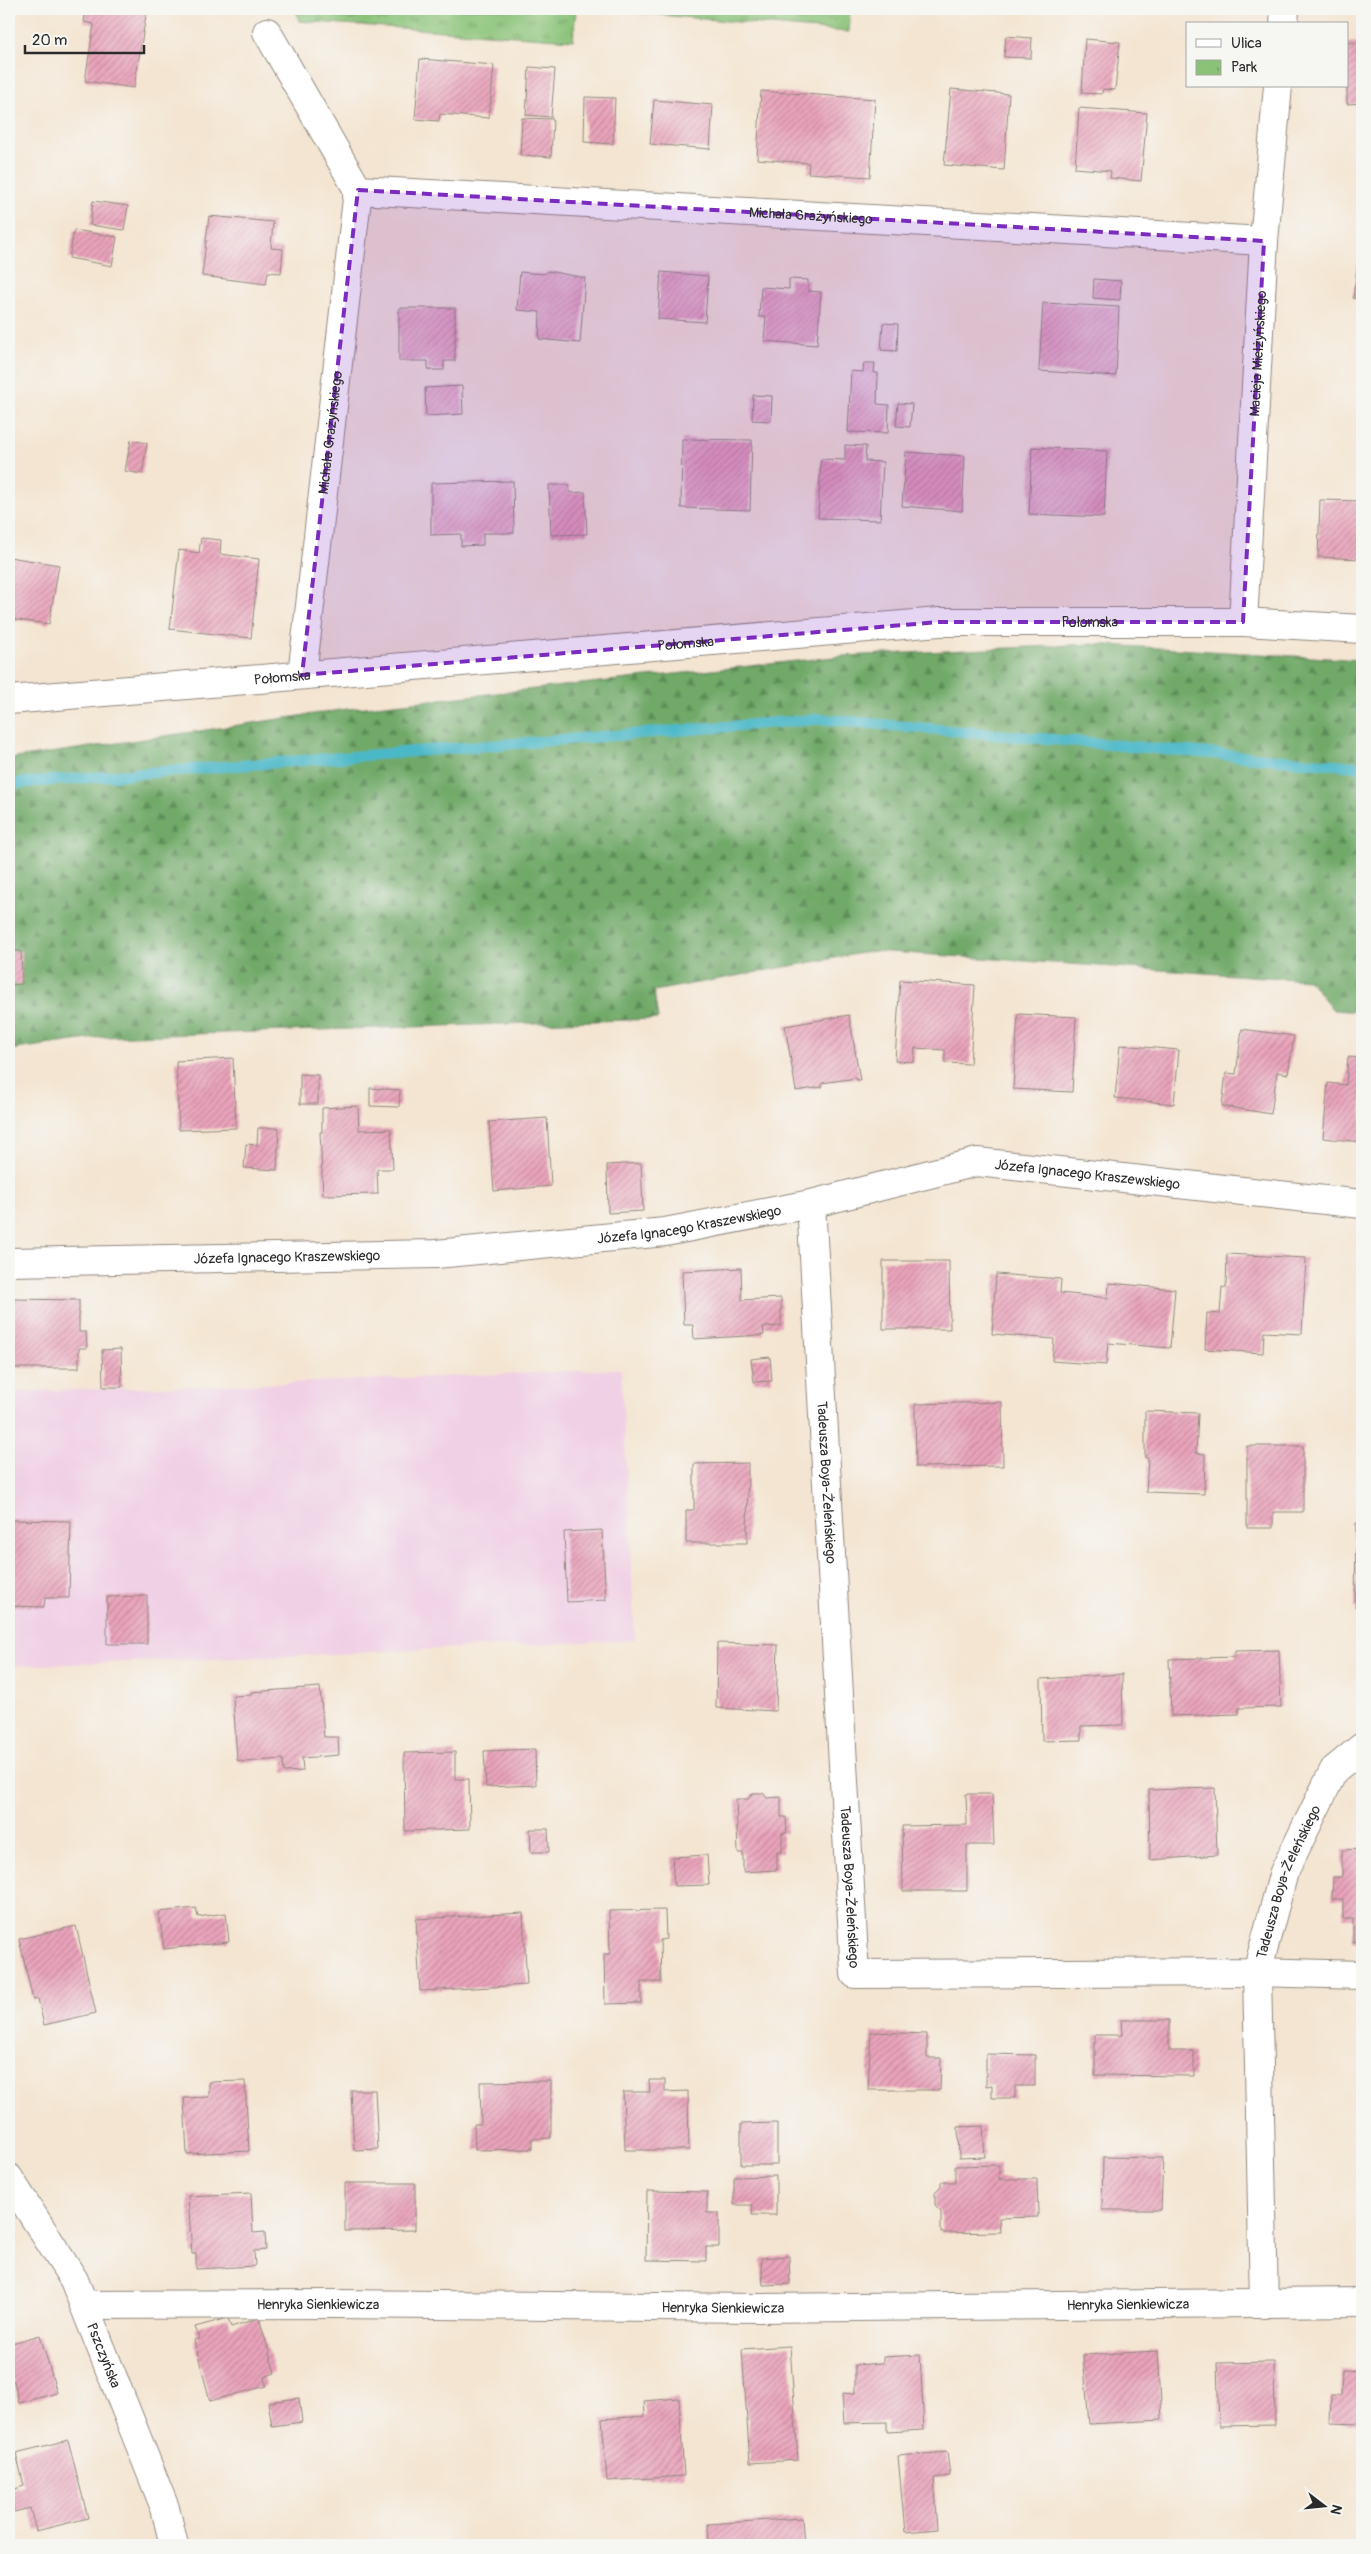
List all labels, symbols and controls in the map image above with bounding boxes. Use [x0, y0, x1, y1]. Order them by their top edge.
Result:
scale bar [25, 22, 144, 54]
legend [1186, 22, 1348, 88]
text: 20 m [32, 31, 67, 50]
text: Ulica [1231, 34, 1262, 53]
text: Park [1231, 58, 1258, 77]
street label: Michała Grażyńskiego [749, 204, 874, 227]
street label: Macieja Mielżyńskiego [1246, 289, 1270, 417]
street label: Michała Grażyńskiego [314, 370, 346, 495]
street label: Połomska [1061, 614, 1118, 631]
street label: Połomska [657, 632, 715, 654]
street label: Połomska [253, 666, 311, 688]
street label: Józefa Ignacego Kraszewskiego [994, 1155, 1181, 1193]
street label: Józefa Ignacego Kraszewskiego [596, 1201, 783, 1247]
street label: Józefa Ignacego Kraszewskiego [194, 1247, 381, 1267]
street label: Tadeusza Boya-Żeleńskiego [814, 1401, 840, 1565]
street label: Tadeusza Boya-Żeleńskiego [1253, 1802, 1324, 1960]
street label: Tadeusza Boya-Żeleńskiego [837, 1805, 863, 1969]
street label: Henryka Sienkiewicza [257, 2295, 379, 2313]
street label: Henryka Sienkiewicza [1067, 2295, 1189, 2313]
street label: Henryka Sienkiewicza [662, 2299, 784, 2317]
street label: Pszczyńska [83, 2320, 125, 2390]
north arrow [1298, 2482, 1348, 2532]
text: N [1327, 2503, 1345, 2516]

